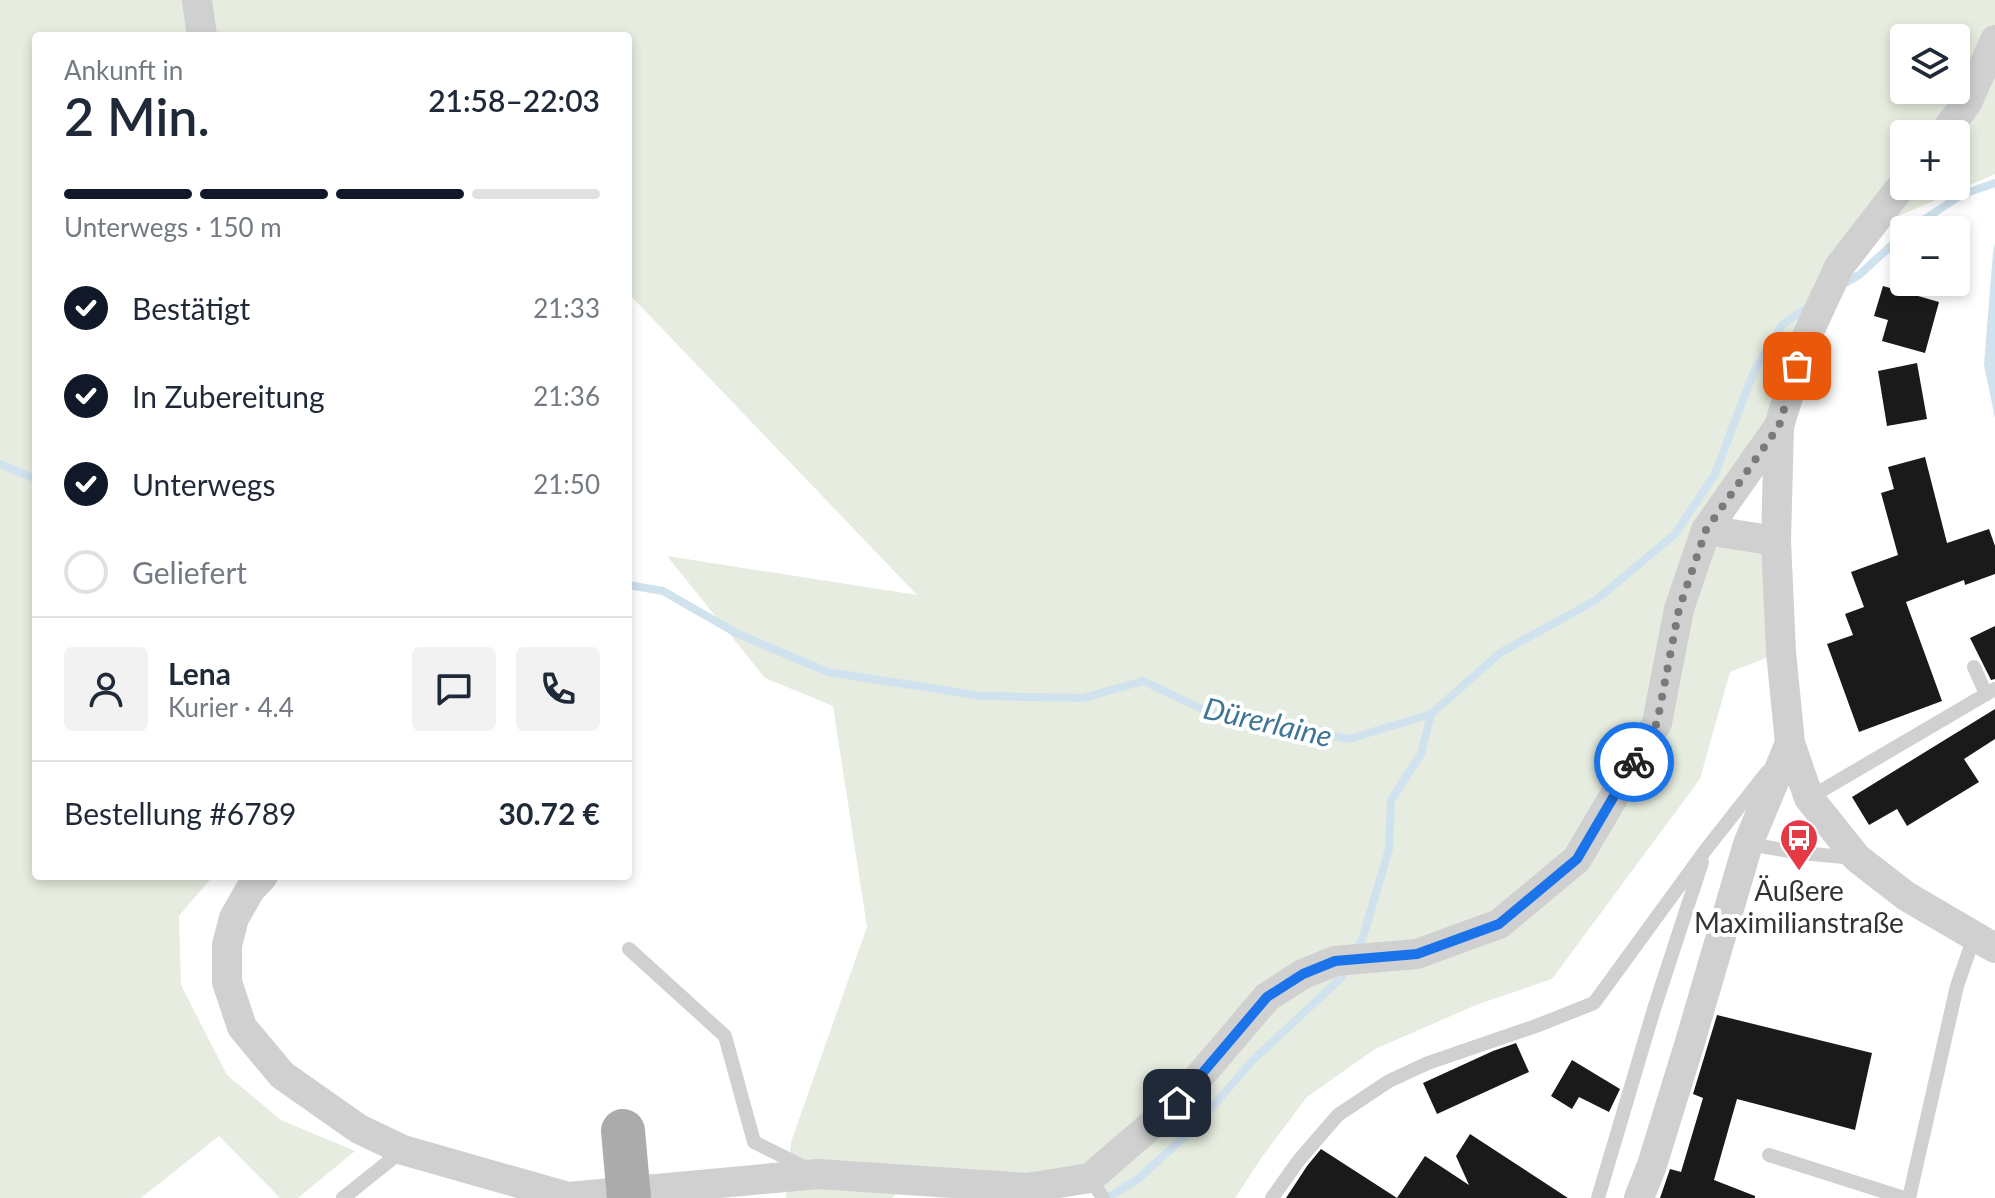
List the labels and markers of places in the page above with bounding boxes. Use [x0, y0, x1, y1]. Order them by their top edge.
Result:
pin [1763, 332, 1831, 400]
bus stop icon: Äußere Maximilianstraße [1778, 817, 1820, 872]
place label: Äußere Maximilianstraße [1694, 873, 1904, 939]
pin [1143, 1069, 1211, 1137]

